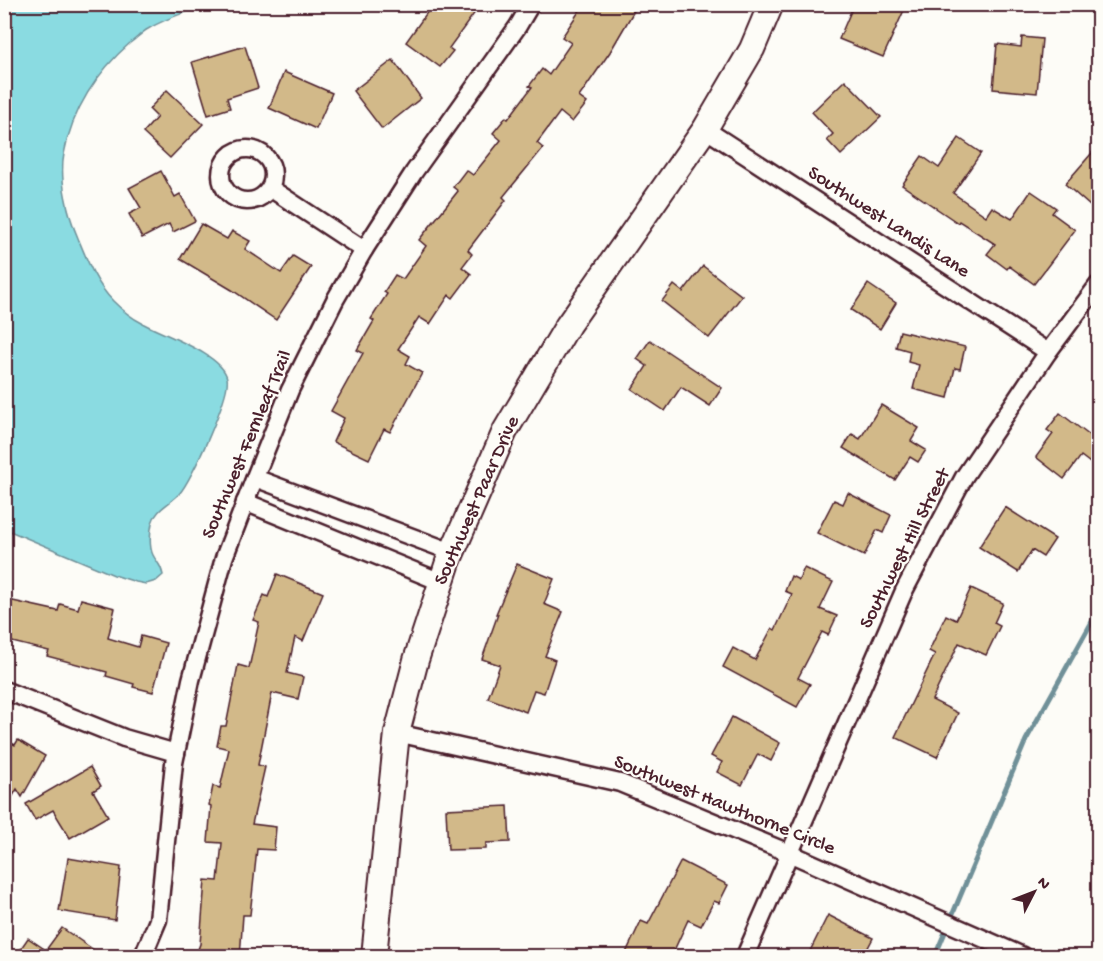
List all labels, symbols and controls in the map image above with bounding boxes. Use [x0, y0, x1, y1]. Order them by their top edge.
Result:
street label: Southwest Landis Lane [803, 162, 974, 284]
street label: Southwest Fernleaf Trail [198, 347, 298, 543]
street label: Southwest Paar Drive [430, 412, 526, 589]
street label: Southwest Hill Street [856, 463, 957, 633]
street label: Southwest Hawthorne Circle [610, 751, 839, 861]
north arrow [1004, 862, 1064, 922]
text: N [1032, 874, 1053, 895]

